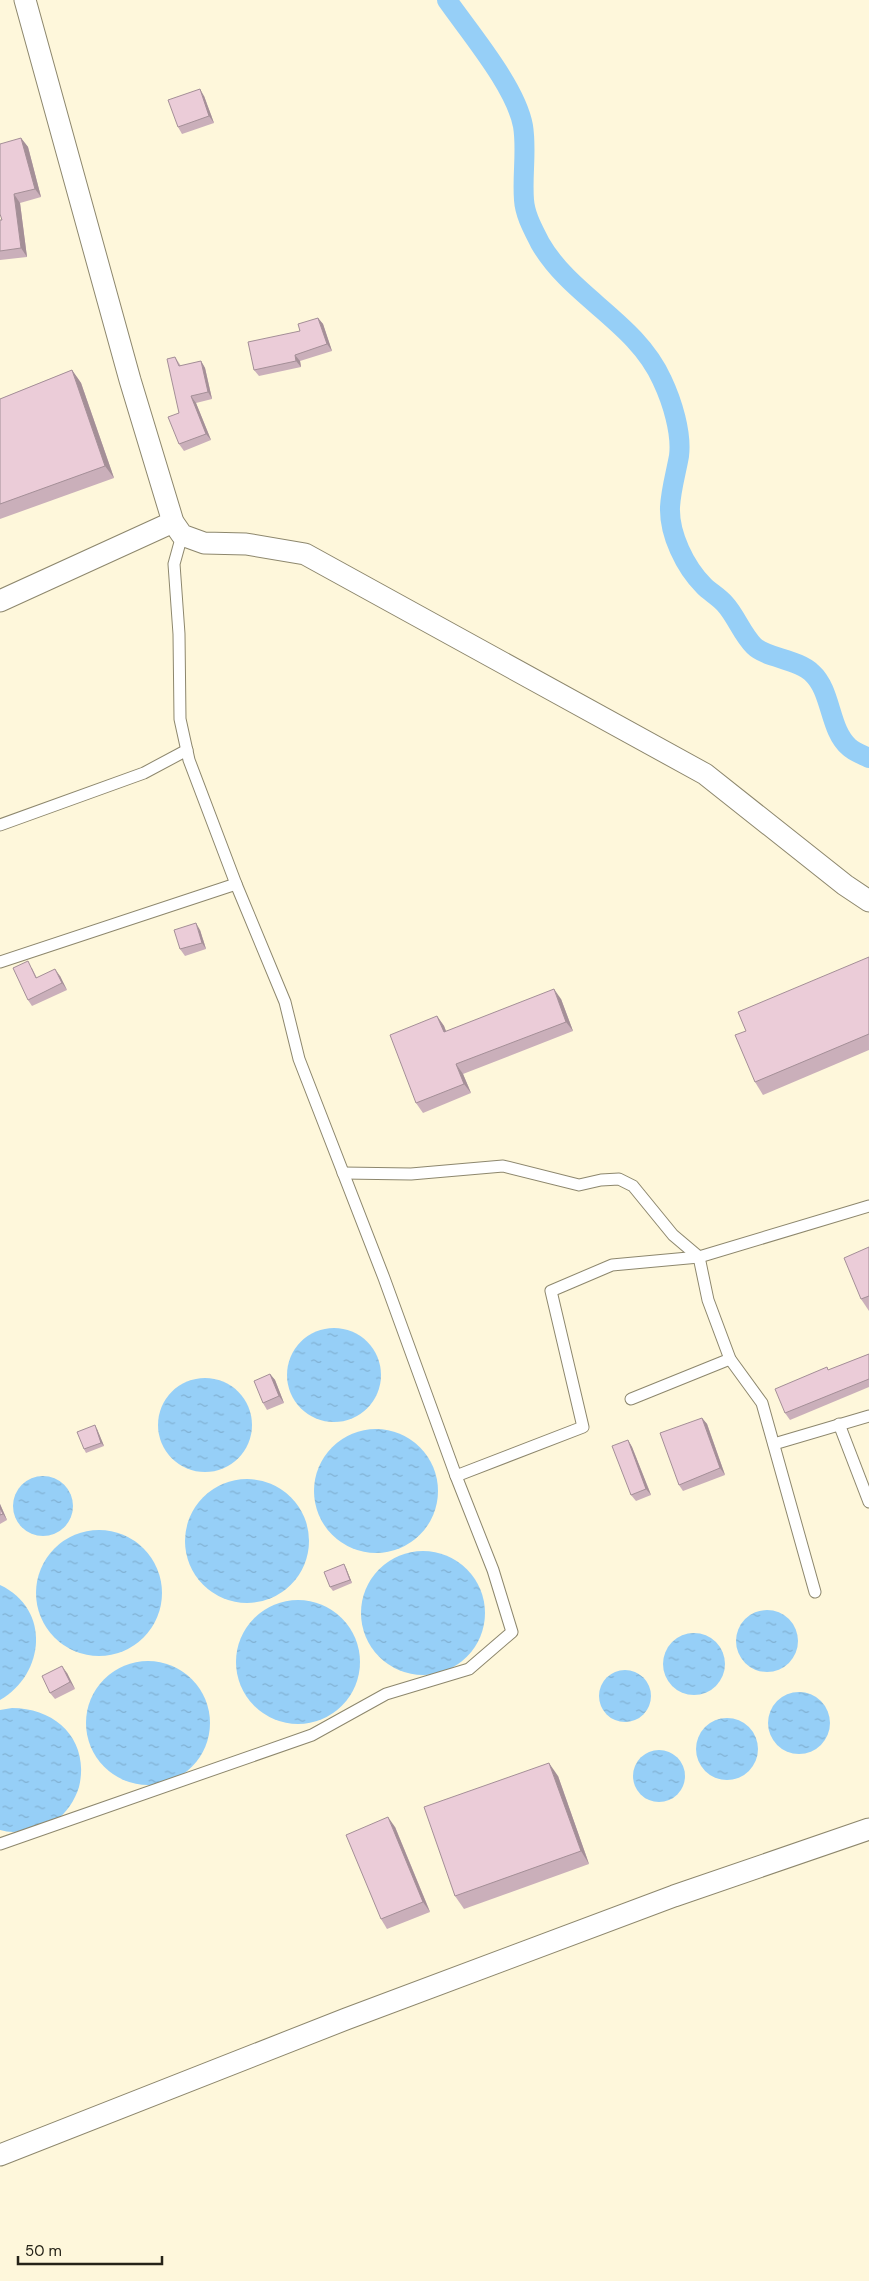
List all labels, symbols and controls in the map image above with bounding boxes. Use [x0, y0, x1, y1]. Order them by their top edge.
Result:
scale bar [18, 2234, 161, 2266]
text: 50 m [25, 2241, 62, 2261]

